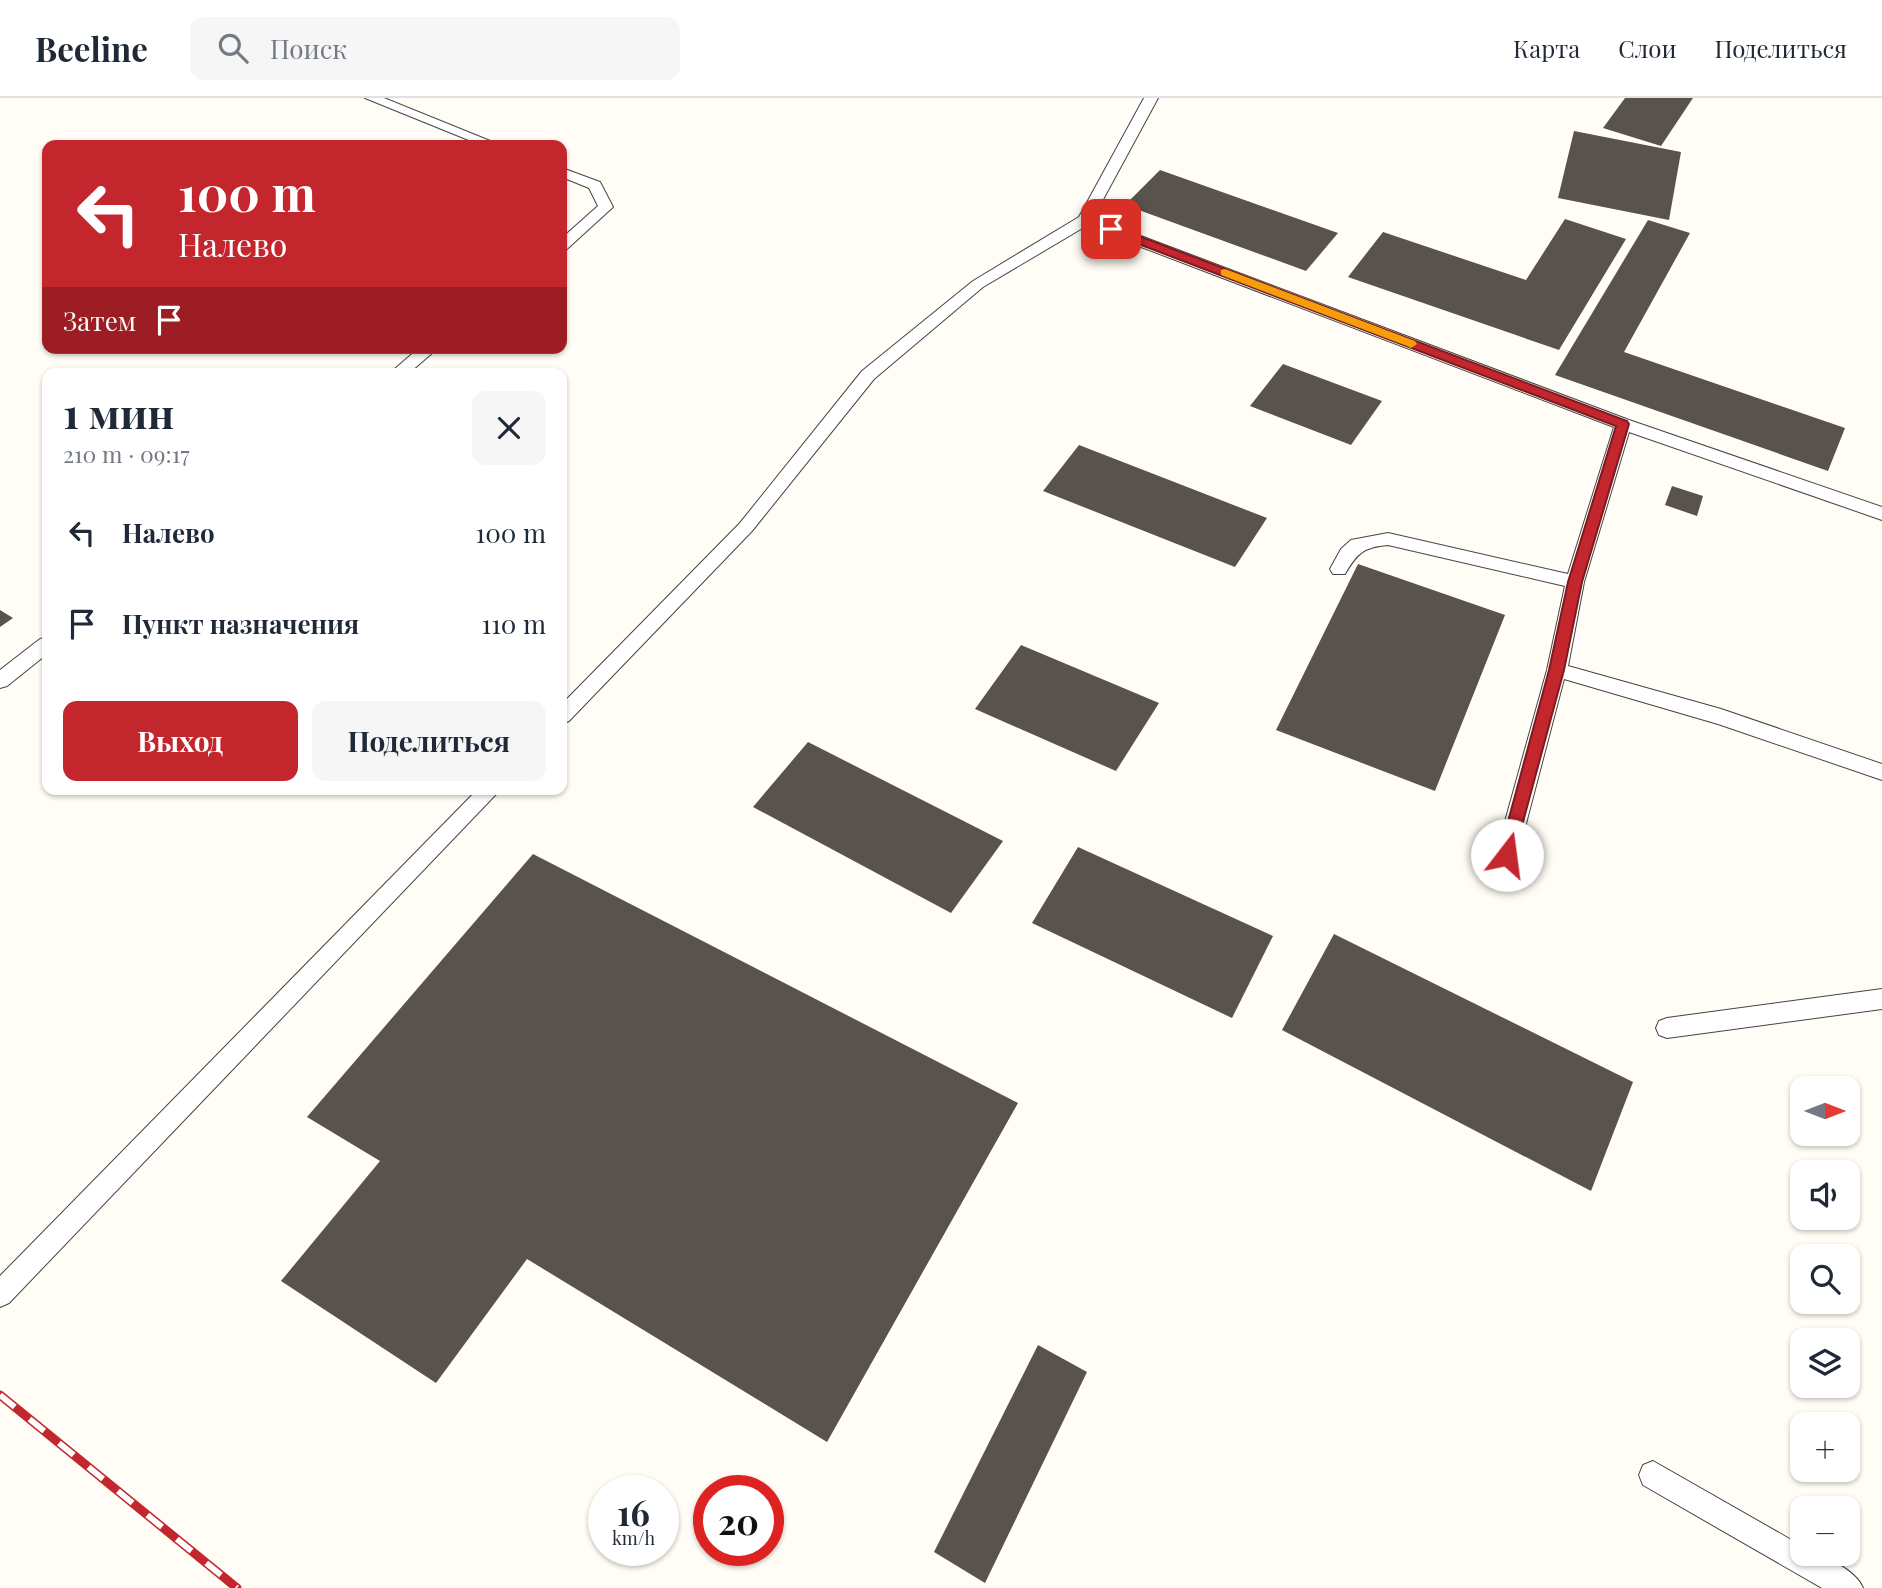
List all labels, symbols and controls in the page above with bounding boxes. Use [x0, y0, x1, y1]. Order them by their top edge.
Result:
search box [190, 17, 680, 80]
text: Beeline [35, 26, 148, 70]
icon: search [214, 29, 252, 67]
text: Поиск [270, 31, 347, 66]
text: Карта [1513, 32, 1580, 64]
text: Слои [1618, 32, 1677, 64]
text: Поделиться [1715, 32, 1847, 64]
text: 100 m [178, 159, 316, 224]
icon: left [63, 168, 154, 259]
pin [1081, 199, 1141, 259]
icon: arrive [1092, 210, 1130, 248]
text: Налево [178, 222, 287, 265]
icon: arrive [150, 301, 188, 339]
text: Затем [63, 303, 136, 338]
text: 1 мин [63, 384, 174, 440]
button: close [472, 391, 546, 465]
text: 210 m · 09:17 [63, 438, 189, 469]
icon: left [63, 514, 101, 552]
text: Налево [122, 515, 215, 550]
text: 100 m [476, 515, 546, 550]
icon: arrive [63, 605, 101, 643]
text: Пункт назначения [122, 606, 359, 641]
text: 110 m [482, 606, 546, 641]
button: Выход [63, 701, 298, 781]
button: Поделиться [312, 701, 546, 781]
position arrow [1470, 818, 1544, 892]
north arrow [1790, 1076, 1860, 1146]
map controls [1790, 1076, 1860, 1566]
button: sound [1790, 1160, 1860, 1230]
button: search [1790, 1244, 1860, 1314]
button: layers [1790, 1328, 1860, 1398]
button: + [1790, 1412, 1860, 1482]
speed limit sign: 20 [693, 1475, 784, 1566]
text: 16 [617, 1488, 650, 1535]
button: − [1790, 1496, 1860, 1566]
text: km/h [612, 1526, 655, 1550]

